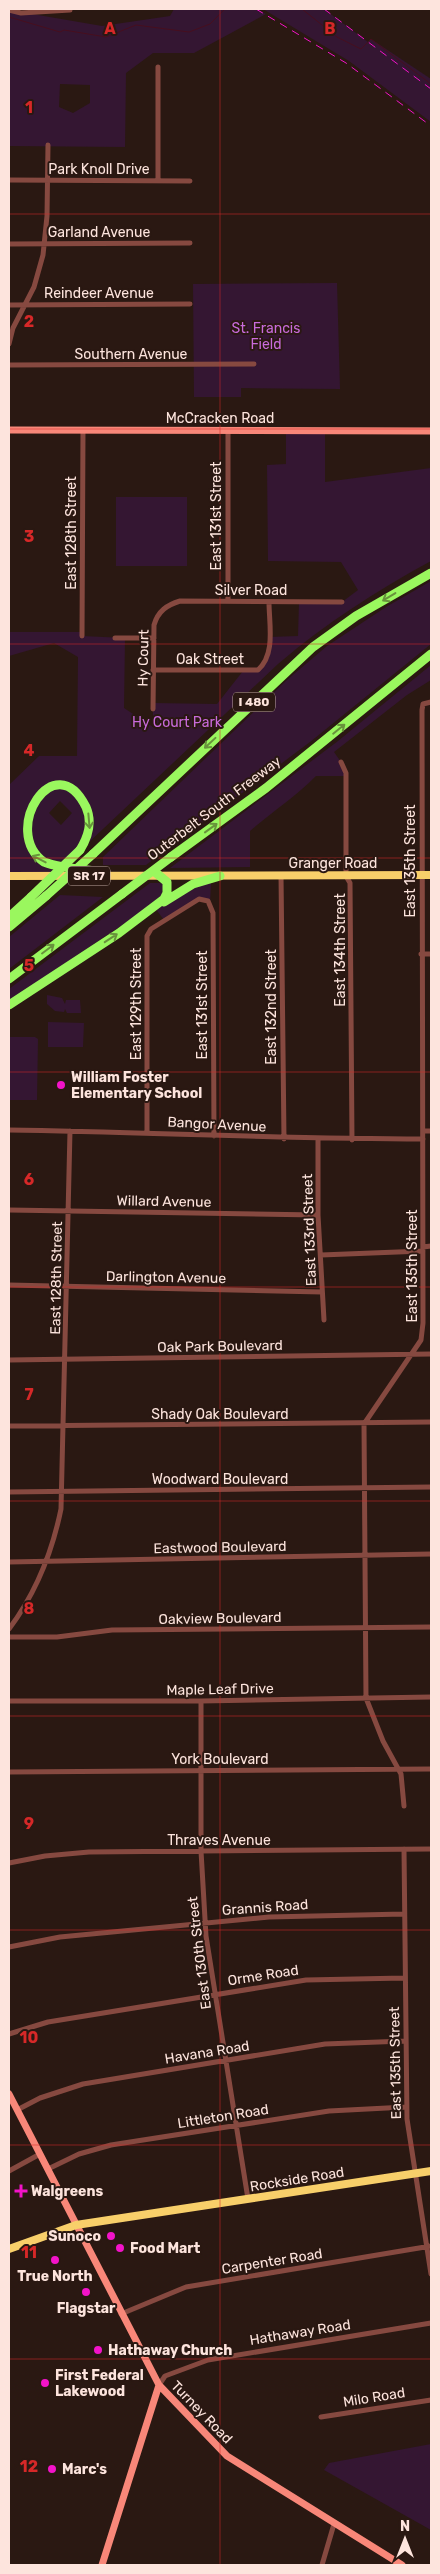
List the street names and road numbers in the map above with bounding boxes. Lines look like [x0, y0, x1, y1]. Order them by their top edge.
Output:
street label: Park Knoll Drive [48, 161, 150, 178]
street label: Garland Avenue [48, 224, 150, 241]
street label: Reindeer Avenue [44, 285, 154, 302]
street label: Southern Avenue [75, 346, 188, 363]
street label: McCracken Road [166, 410, 274, 427]
street label: East 131st Street [208, 461, 225, 570]
street label: East 128th Street [63, 476, 80, 590]
street label: Silver Road [215, 582, 287, 599]
street label: Hy Court [135, 629, 153, 687]
street label: Oak Street [176, 651, 245, 668]
road number: I 480 [233, 692, 275, 712]
street label: Outerbelt South Freeway [144, 753, 285, 864]
street label: East 135th Street [402, 804, 419, 917]
street label: Granger Road [289, 855, 377, 872]
road number: SR 17 [68, 866, 110, 886]
street label: East 134th Street [332, 893, 349, 1007]
street label: East 129th Street [128, 947, 145, 1060]
street label: East 132nd Street [263, 949, 280, 1065]
street label: East 131st Street [194, 950, 211, 1059]
street label: Bangor Avenue [167, 1113, 267, 1136]
street label: East 133rd Street [299, 1173, 320, 1286]
street label: Willard Avenue [116, 1192, 212, 1211]
street label: East 135th Street [404, 1209, 421, 1322]
street label: East 128th Street [47, 1221, 66, 1335]
street label: Darlington Avenue [106, 1268, 226, 1287]
street label: Oak Park Boulevard [157, 1337, 283, 1356]
street label: Shady Oak Boulevard [151, 1406, 289, 1423]
street label: Woodward Boulevard [152, 1471, 288, 1488]
street label: Eastwood Boulevard [153, 1538, 287, 1557]
street label: Oakview Boulevard [158, 1609, 282, 1628]
street label: Maple Leaf Drive [166, 1680, 274, 1699]
street label: York Boulevard [171, 1751, 269, 1768]
street label: Thraves Avenue [167, 1832, 271, 1849]
street label: East 130th Street [184, 1895, 215, 2010]
street label: Grannis Road [221, 1896, 309, 1919]
street label: Orme Road [226, 1961, 300, 1989]
street label: East 135th Street [386, 2006, 405, 2120]
street label: Havana Road [163, 2037, 251, 2068]
street label: Littleton Road [176, 2101, 270, 2132]
street label: Rockside Road [249, 2164, 345, 2195]
street label: Carpenter Road [220, 2245, 324, 2278]
street label: Hathaway Road [248, 2316, 352, 2349]
street label: Turney Road [167, 2377, 236, 2447]
street label: Milo Road [342, 2384, 406, 2411]

